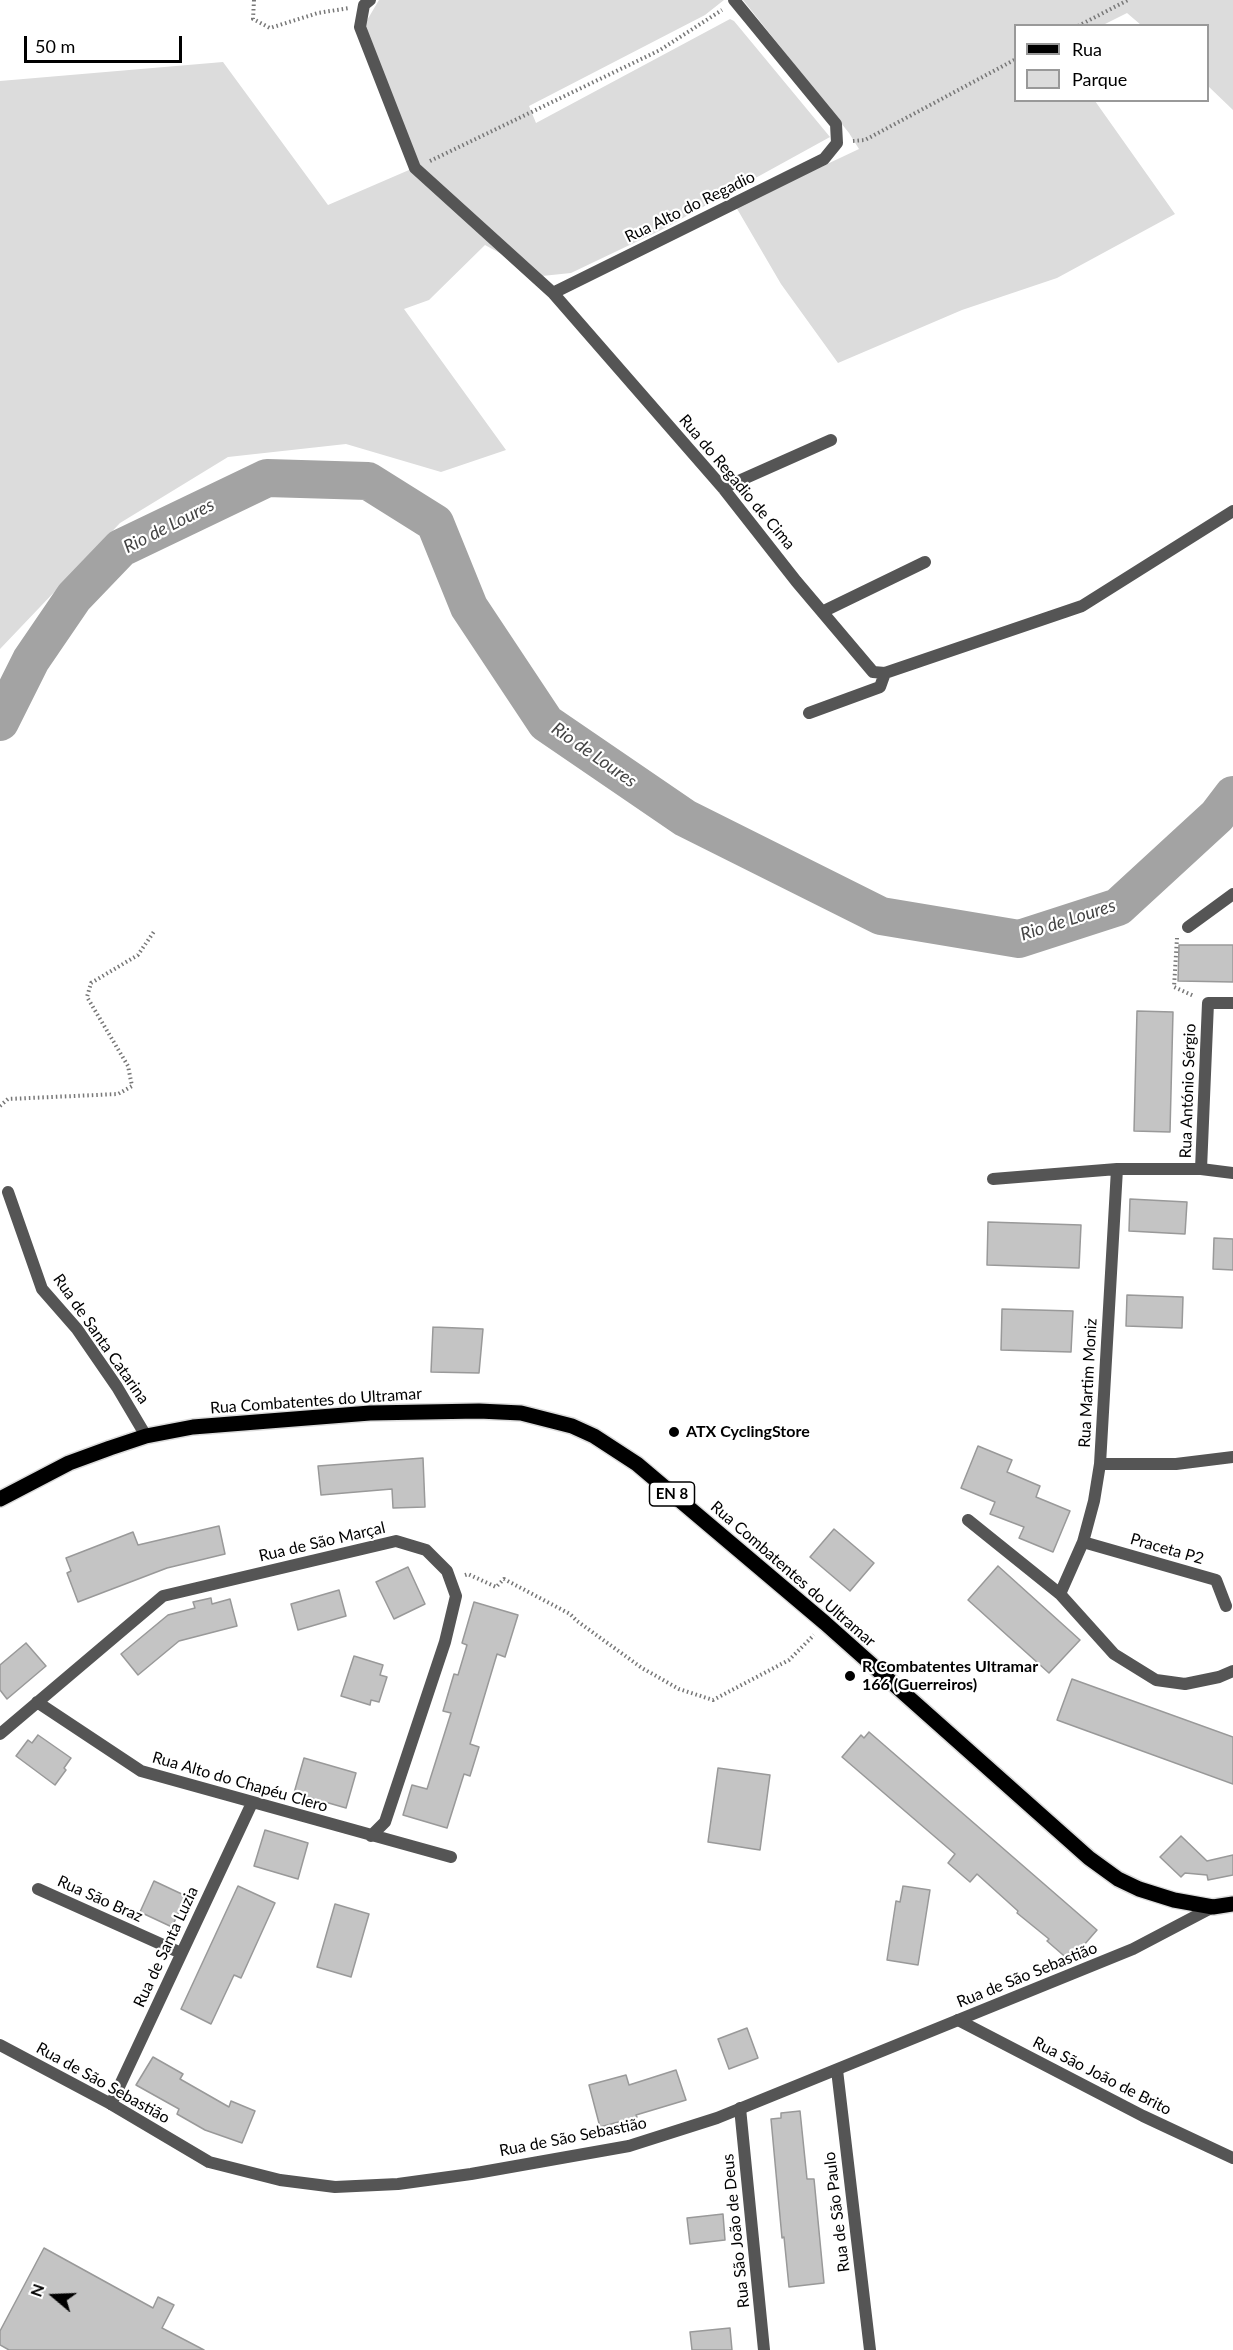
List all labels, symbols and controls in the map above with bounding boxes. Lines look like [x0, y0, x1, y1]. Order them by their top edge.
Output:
scale bar [27, 24, 184, 62]
legend [1014, 24, 1209, 102]
text: 50 m [35, 35, 75, 57]
text: Rua [1072, 38, 1102, 60]
text: Parque [1072, 68, 1127, 90]
street label: Rua Alto do Regadio [622, 167, 758, 247]
street label: Rua do Regadio de Cima [675, 411, 799, 553]
water label: Rio de Loures [120, 494, 218, 558]
water label: Rio de Loures [547, 718, 641, 792]
water label: Rio de Loures [1018, 894, 1118, 946]
street label: Rua António Sérgio [1176, 1023, 1200, 1159]
street label: Rua de Santa Catarina [49, 1270, 153, 1408]
street label: Rua Martim Moniz [1075, 1318, 1101, 1448]
street label: Rua Combatentes do Ultramar [209, 1384, 423, 1418]
place label: ATX CyclingStore [686, 1422, 810, 1442]
marker: ATX CyclingStore [667, 1425, 681, 1439]
road number: EN 8 [650, 1482, 694, 1506]
street label: Rua Combatentes do Ultramar [707, 1497, 879, 1651]
street label: Rua de São Marçal [257, 1518, 387, 1566]
street label: Praceta P2 [1128, 1529, 1206, 1569]
place label: R Combatentes Ultramar 166 (Guerreiros) [862, 1657, 1038, 1695]
marker: R Combatentes Ultramar 166 (Guerreiros) [843, 1669, 857, 1683]
street label: Rua Alto do Chapéu Clero [150, 1748, 330, 1816]
street label: Rua São Braz [54, 1872, 146, 1926]
street label: Rua de Santa Luzia [130, 1884, 202, 2010]
street label: Rua de São Sebastião [954, 1938, 1100, 2012]
street label: Rua São João de Brito [1029, 2033, 1175, 2119]
street label: Rua de São Sebastião [33, 2038, 173, 2128]
street label: Rua de São Sebastião [498, 2113, 648, 2161]
street label: Rua de São Paulo [820, 2151, 854, 2273]
street label: Rua São João de Deus [718, 2153, 754, 2309]
north arrow [24, 2266, 84, 2326]
text: N [26, 2281, 47, 2299]

